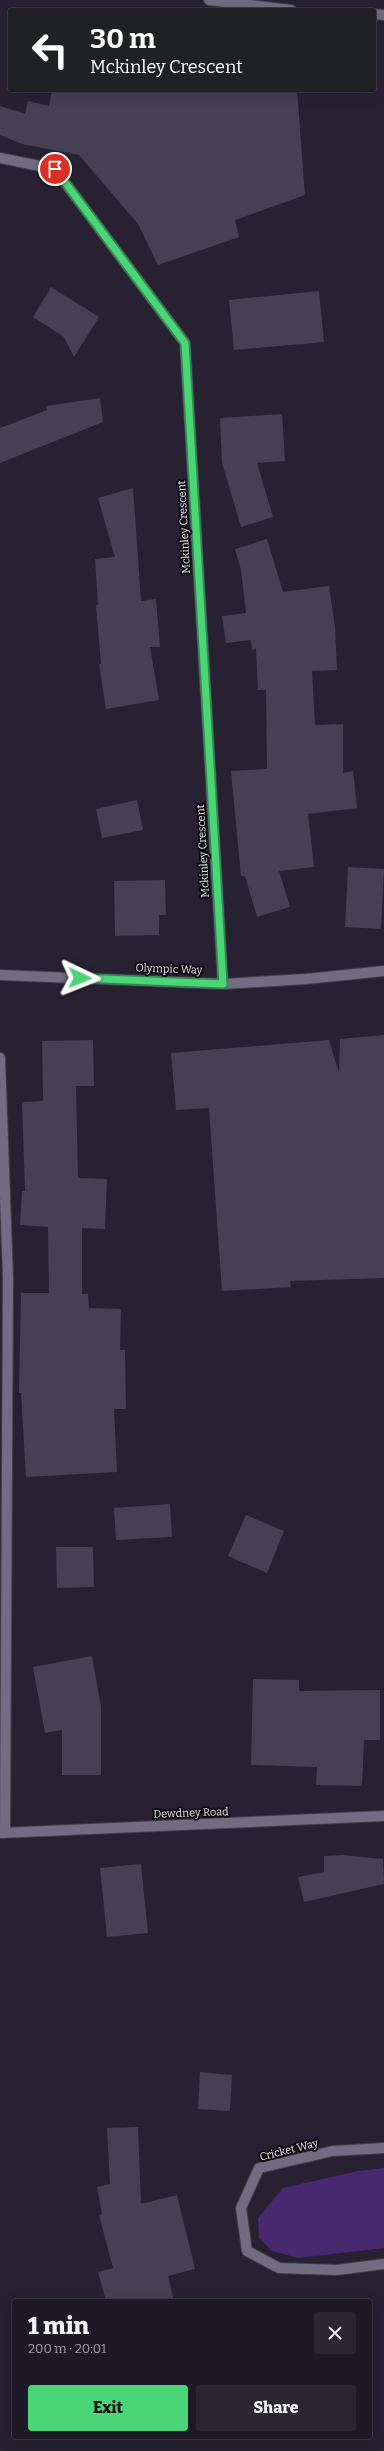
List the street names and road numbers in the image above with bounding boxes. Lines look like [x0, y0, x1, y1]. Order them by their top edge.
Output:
street label: Mckinley Crescent [175, 480, 193, 574]
street label: Mckinley Crescent [194, 804, 212, 898]
street label: Olympic Way [135, 961, 203, 977]
street label: Dewdney Road [153, 1805, 229, 1821]
street label: Cricket Way [258, 2136, 320, 2164]

